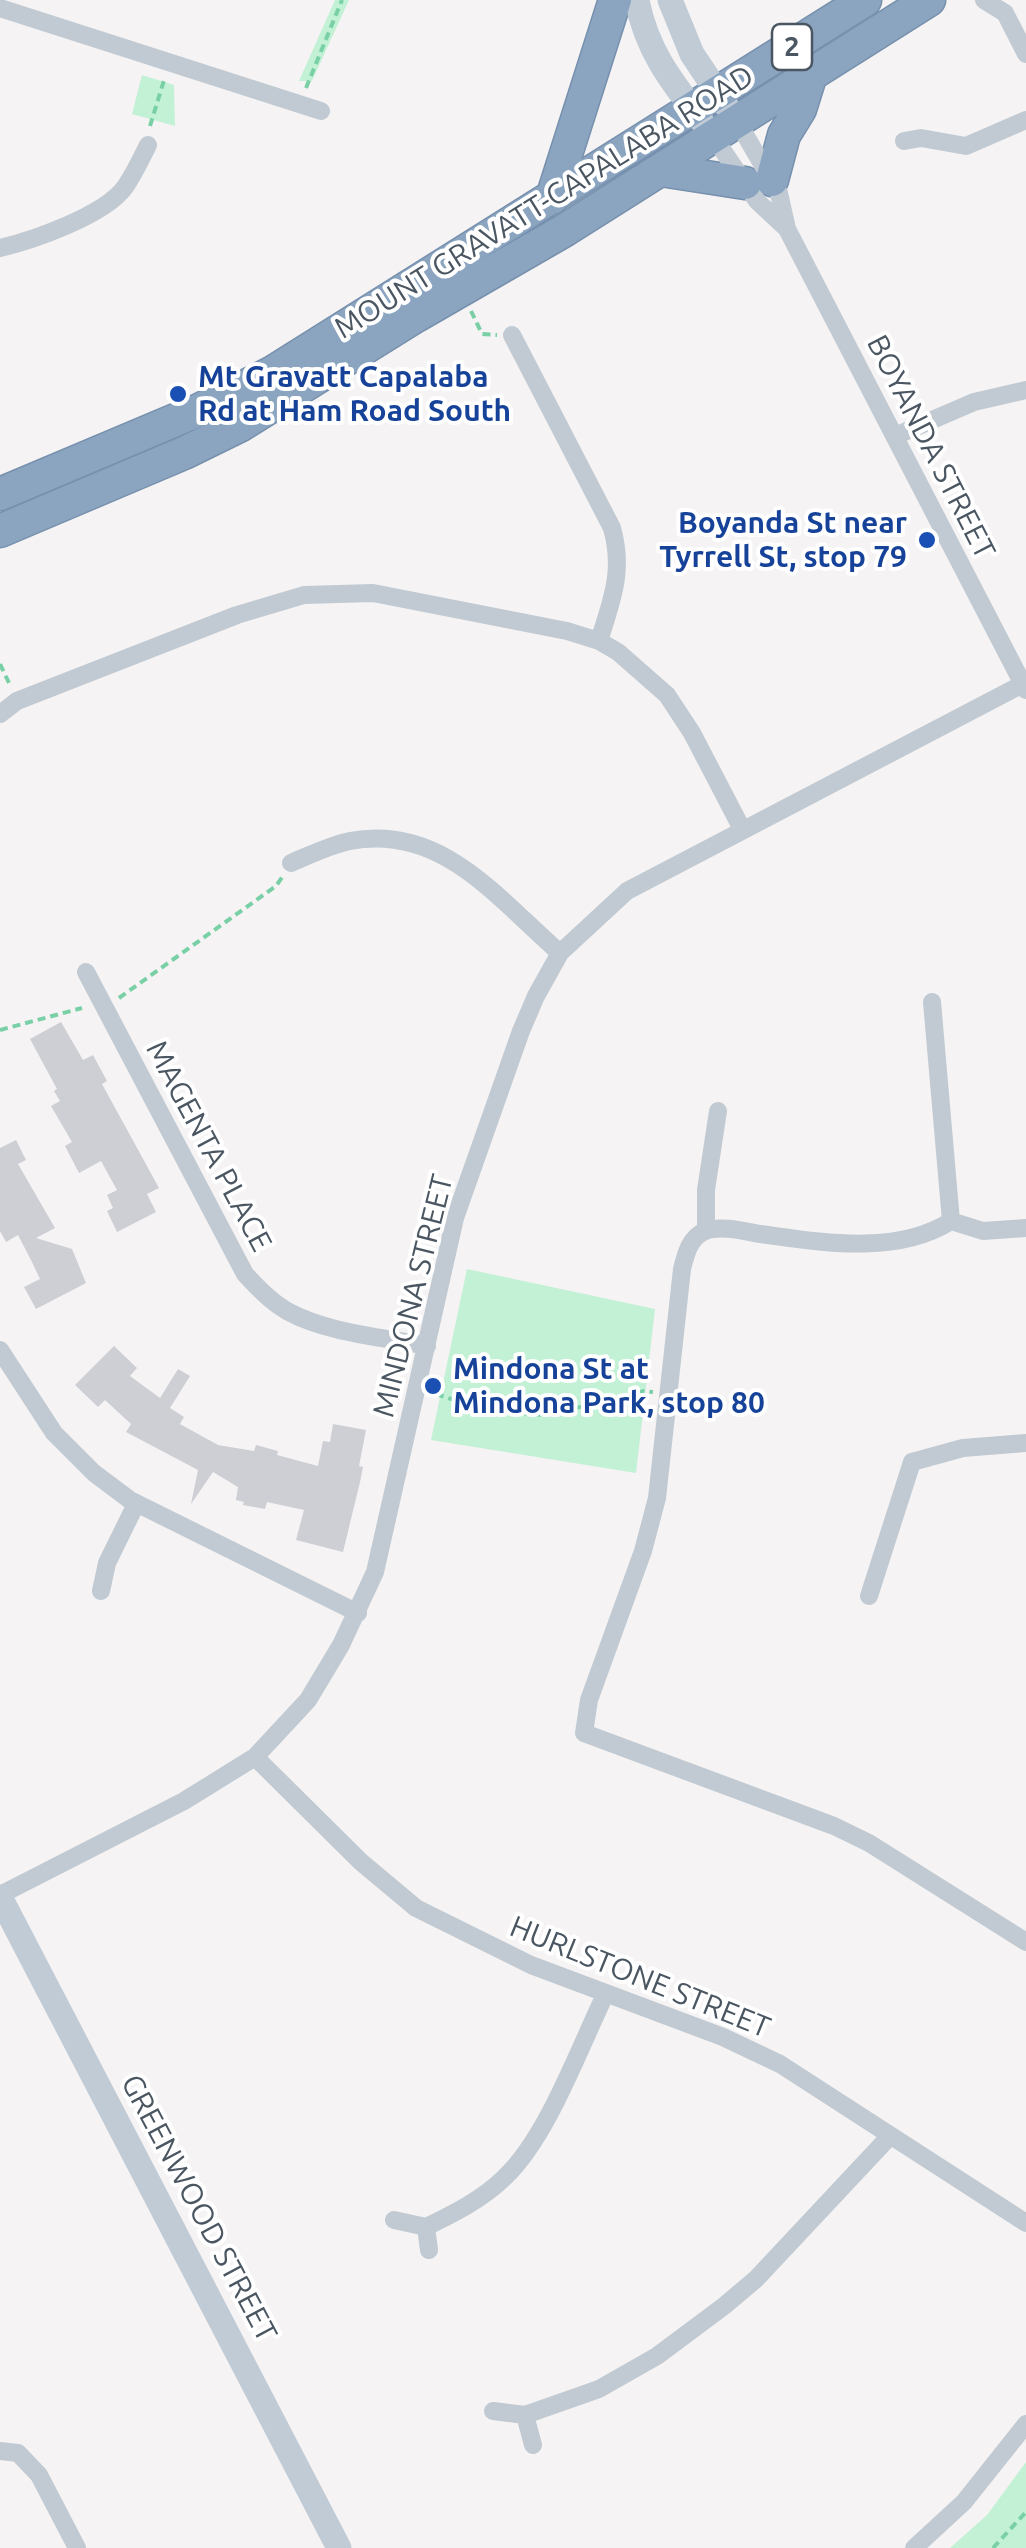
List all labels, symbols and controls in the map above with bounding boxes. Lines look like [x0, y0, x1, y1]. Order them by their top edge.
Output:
road number: 2 [772, 24, 812, 70]
street label: MOUNT GRAVATT-CAPALABA ROAD [328, 58, 760, 346]
street label: BOYANDA STREET [859, 329, 1003, 565]
place label: Mt Gravatt Capalaba Rd at Ham Road South [198, 359, 511, 430]
marker: Mt Gravatt Capalaba Rd at Ham Road South [167, 383, 189, 405]
place label: Boyanda St near Tyrrell St, stop 79 [659, 505, 907, 576]
marker: Boyanda St near Tyrrell St, stop 79 [916, 529, 938, 551]
street label: MAGENTA PLACE [138, 1035, 280, 1257]
street label: MINDONA STREET [365, 1171, 461, 1421]
place label: Mindona St at Mindona Park, stop 80 [453, 1351, 765, 1422]
marker: Mindona St at Mindona Park, stop 80 [422, 1375, 444, 1397]
street label: HURLSTONE STREET [505, 1908, 775, 2046]
street label: GREENWOOD STREET [113, 2068, 285, 2348]

